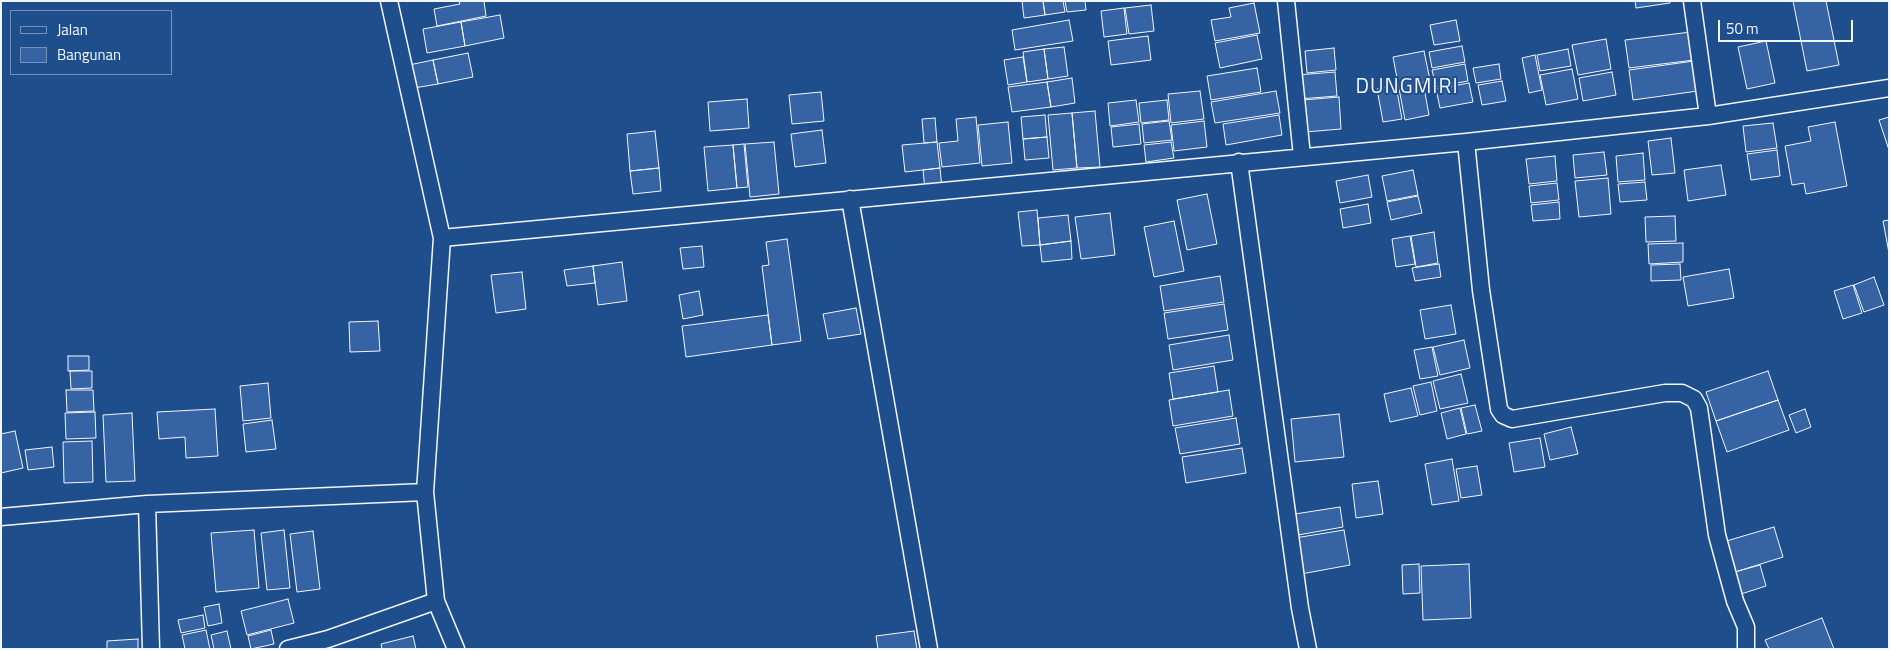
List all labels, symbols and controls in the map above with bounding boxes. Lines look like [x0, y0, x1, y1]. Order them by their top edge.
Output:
legend [10, 10, 172, 75]
scale bar [1720, 10, 1855, 42]
text: 50 m [1726, 17, 1759, 40]
text: Jalan [57, 18, 88, 41]
text: Bangunan [57, 43, 121, 66]
district label: DUNGMIRI [1354, 75, 1460, 101]

